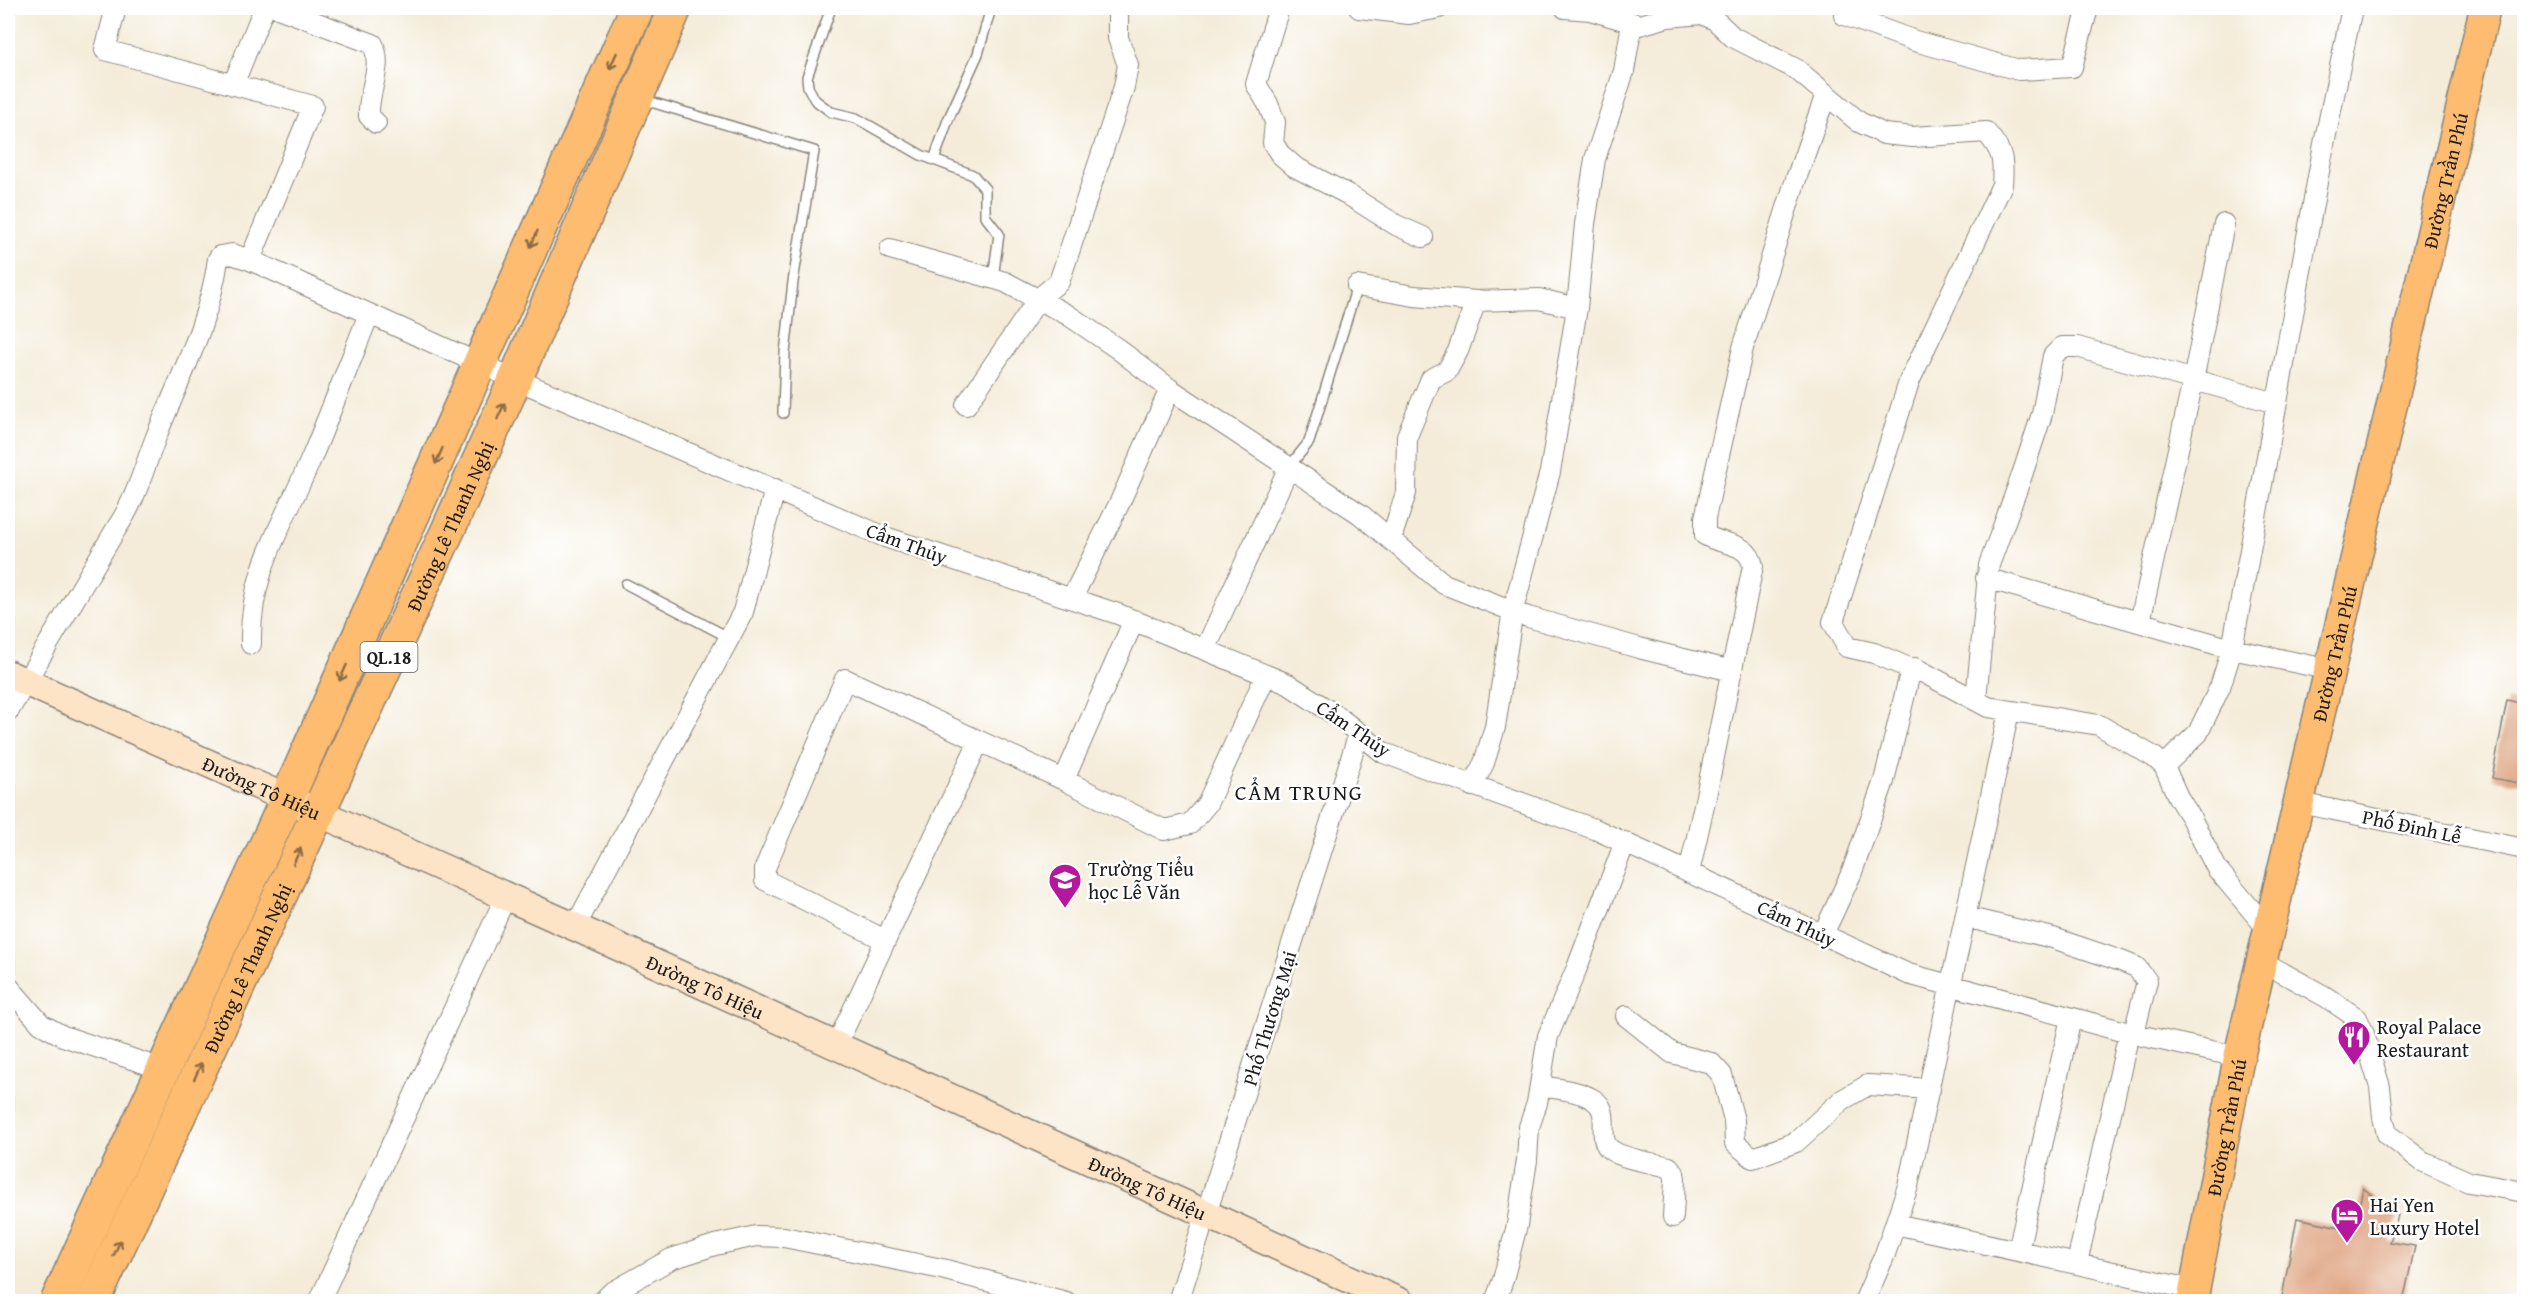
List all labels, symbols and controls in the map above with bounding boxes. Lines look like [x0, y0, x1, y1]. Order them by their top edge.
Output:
one-way arrow [607, 51, 618, 69]
street label: Đường Trần Phú [2415, 109, 2475, 251]
one-way arrow [528, 229, 539, 248]
one-way arrow [496, 402, 507, 421]
street label: Đường Lê Thanh Nghị [398, 436, 501, 616]
one-way arrow [433, 447, 444, 465]
street label: Cẩm Thủy [862, 515, 952, 571]
street label: Đường Trần Phú [2304, 582, 2364, 724]
road number: QL.18 [360, 642, 418, 672]
one-way arrow [337, 663, 348, 682]
street label: Cẩm Thủy [1311, 692, 1397, 764]
street label: Đường Tô Hiệu [198, 748, 326, 826]
district label: CẨM TRUNG [1235, 776, 1363, 808]
street label: Phố Đinh Lễ [2360, 801, 2464, 851]
one-way arrow [292, 847, 304, 865]
place label: Trường Tiểu học Lễ Văn [1088, 854, 1194, 906]
school or university icon: Trường Tiểu học Lễ Văn [1047, 862, 1083, 909]
street label: Đường Lê Thanh Nghị [195, 878, 298, 1057]
street label: Cẩm Thủy [1753, 892, 1841, 954]
street label: Đường Tô Hiệu [642, 947, 769, 1026]
street label: Phố Thương Mại [1235, 947, 1303, 1089]
place label: Royal Palace Restaurant [2377, 1012, 2481, 1064]
restaurant icon: Royal Palace Restaurant [2336, 1019, 2372, 1066]
street label: Đường Trần Phú [2198, 1056, 2253, 1198]
one-way arrow [193, 1062, 205, 1080]
street label: Đường Tô Hiệu [1084, 1148, 1211, 1227]
place label: Hai Yen Luxury Hotel [2370, 1190, 2480, 1242]
hotel icon: Hai Yen Luxury Hotel [2329, 1197, 2365, 1244]
one-way arrow [112, 1239, 123, 1257]

